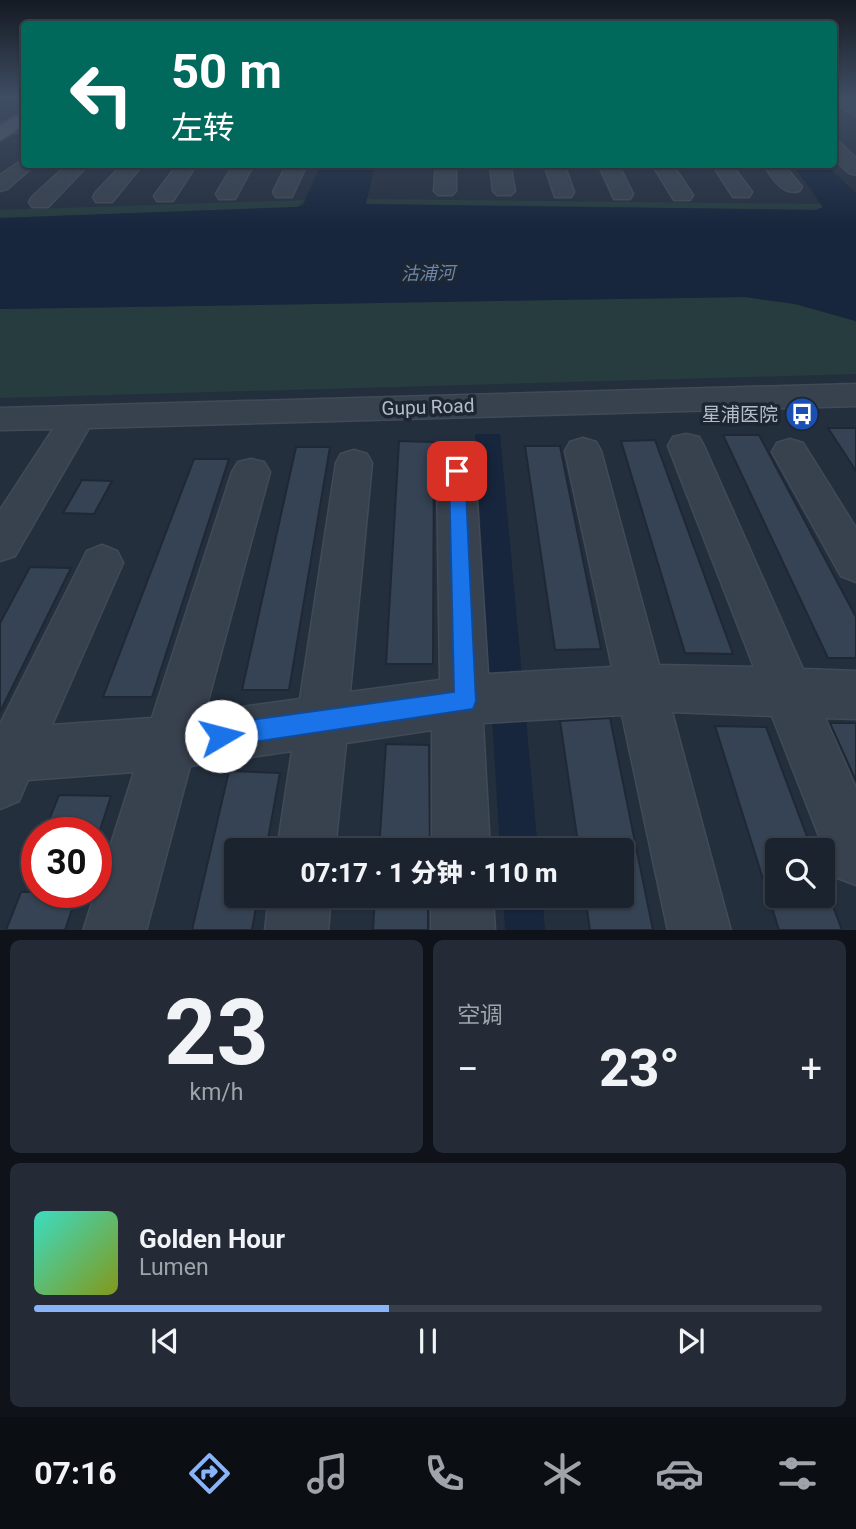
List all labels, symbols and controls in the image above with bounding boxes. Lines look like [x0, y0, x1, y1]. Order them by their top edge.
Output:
text: 50 m [171, 43, 282, 100]
icon: left [56, 49, 147, 140]
text: 左转 [171, 109, 235, 147]
water label: 沽浦河 [401, 262, 458, 284]
street label: Gupu Road [381, 394, 475, 420]
bus stop icon: 星浦医院 [783, 395, 821, 433]
place label: 星浦医院 [702, 403, 778, 426]
pin [427, 441, 487, 501]
icon: arrive [438, 452, 476, 490]
position arrow [184, 699, 258, 773]
speed limit sign: 30 [21, 817, 112, 908]
map controls [765, 838, 835, 908]
button: search [765, 838, 835, 908]
text: 07:17 · 1 分钟 · 110 m [300, 858, 558, 888]
text: 23 [164, 980, 269, 1086]
text: 空调 [457, 1002, 503, 1029]
text: 23° [599, 1038, 680, 1099]
text: − [457, 1047, 479, 1091]
text: + [800, 1047, 822, 1091]
text: km/h [190, 1079, 244, 1106]
text: Golden Hour [139, 1224, 285, 1254]
text: Lumen [139, 1254, 209, 1281]
icon: previous [146, 1322, 184, 1360]
icon: pause [409, 1322, 447, 1360]
icon: next [672, 1322, 710, 1360]
icon: directions [185, 1449, 234, 1498]
icon: music [303, 1449, 352, 1498]
icon: phone [420, 1449, 469, 1498]
icon: climate [538, 1449, 587, 1498]
icon: car [655, 1449, 704, 1498]
icon: filters [773, 1449, 822, 1498]
text: 07:16 [34, 1454, 117, 1492]

